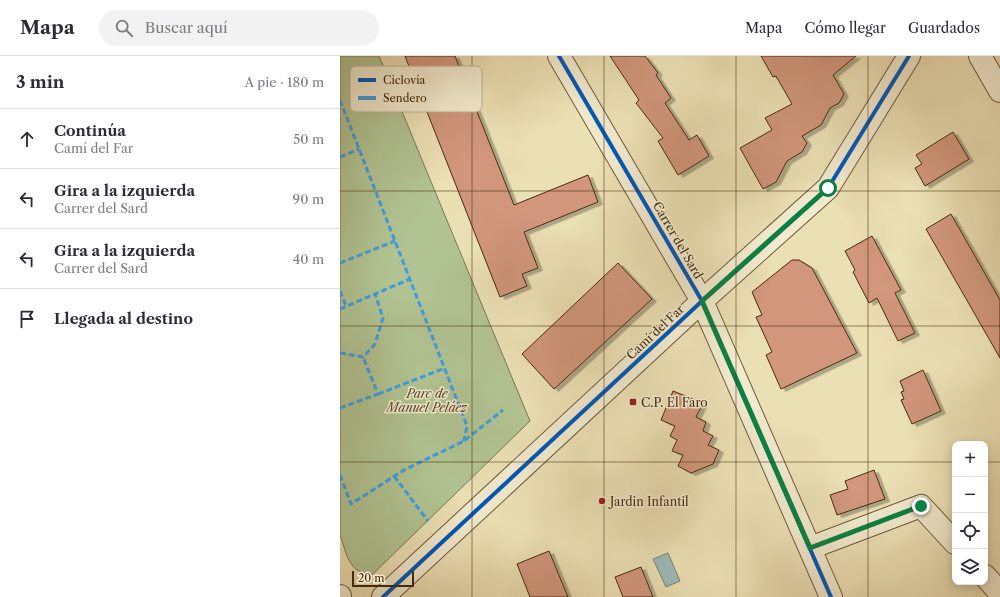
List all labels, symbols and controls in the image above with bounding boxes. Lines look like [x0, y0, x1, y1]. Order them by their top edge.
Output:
search box [99, 10, 379, 46]
text: Mapa [20, 16, 75, 39]
icon: search [113, 17, 135, 39]
text: Buscar aquí [145, 18, 228, 37]
text: Mapa [745, 19, 782, 37]
text: Cómo llegar [804, 19, 886, 37]
text: Guardados [908, 19, 980, 37]
legend [350, 66, 482, 112]
text: 3 min [16, 72, 65, 92]
text: Ciclovía [383, 73, 426, 87]
text: A pie · 180 m [245, 74, 324, 90]
text: Sendero [383, 91, 427, 105]
text: Continúa [54, 121, 126, 140]
icon: ahead [16, 128, 38, 150]
text: 50 m [293, 131, 324, 147]
text: Camí del Far [54, 140, 133, 156]
route start [819, 179, 837, 197]
text: Gira a la izquierda [54, 181, 195, 200]
icon: left [16, 188, 38, 210]
text: 90 m [293, 191, 324, 207]
street label: Carrer del Sard [650, 199, 707, 282]
text: Carrer del Sard [54, 200, 148, 216]
text: Gira a la izquierda [54, 241, 195, 260]
icon: left [16, 248, 38, 270]
text: 40 m [293, 251, 324, 267]
text: Carrer del Sard [54, 260, 148, 276]
street label: Camí del Far [623, 302, 687, 362]
icon: arrive [16, 308, 38, 330]
text: Llegada al destino [54, 309, 193, 328]
park label: Parc de Manuel Peláez [385, 386, 468, 415]
place label: C.P. El Faro [641, 395, 708, 410]
marker: C.P. El Faro [628, 397, 638, 407]
map controls [952, 441, 988, 585]
button: + [952, 441, 988, 477]
button: − [952, 477, 988, 513]
place label: Jardin Infantil [608, 494, 689, 509]
marker: Jardin Infantil [597, 496, 607, 506]
route end [912, 497, 930, 515]
button: locate [952, 513, 988, 549]
button: layers [952, 549, 988, 585]
scale bar [352, 569, 414, 588]
text: 20 m [358, 571, 384, 585]

